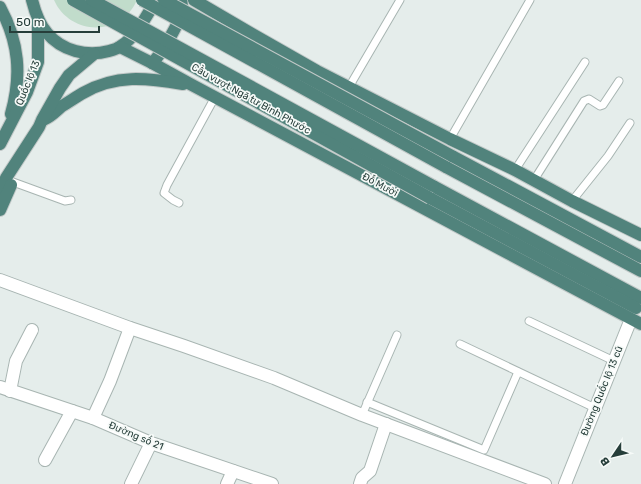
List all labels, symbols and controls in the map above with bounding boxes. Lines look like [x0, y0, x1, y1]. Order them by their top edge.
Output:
scale bar [10, 8, 99, 34]
text: 50 m [16, 15, 44, 29]
street label: Quốc lộ 13 [13, 58, 42, 107]
street label: Cầu vượt Ngã tư Bình Phước [189, 60, 314, 137]
street label: Đỗ Mười [360, 171, 400, 199]
street label: Đường Quốc lộ 13 cũ [577, 344, 626, 438]
street label: Đường số 21 [107, 418, 166, 453]
north arrow [593, 436, 633, 476]
text: B [598, 454, 613, 468]

